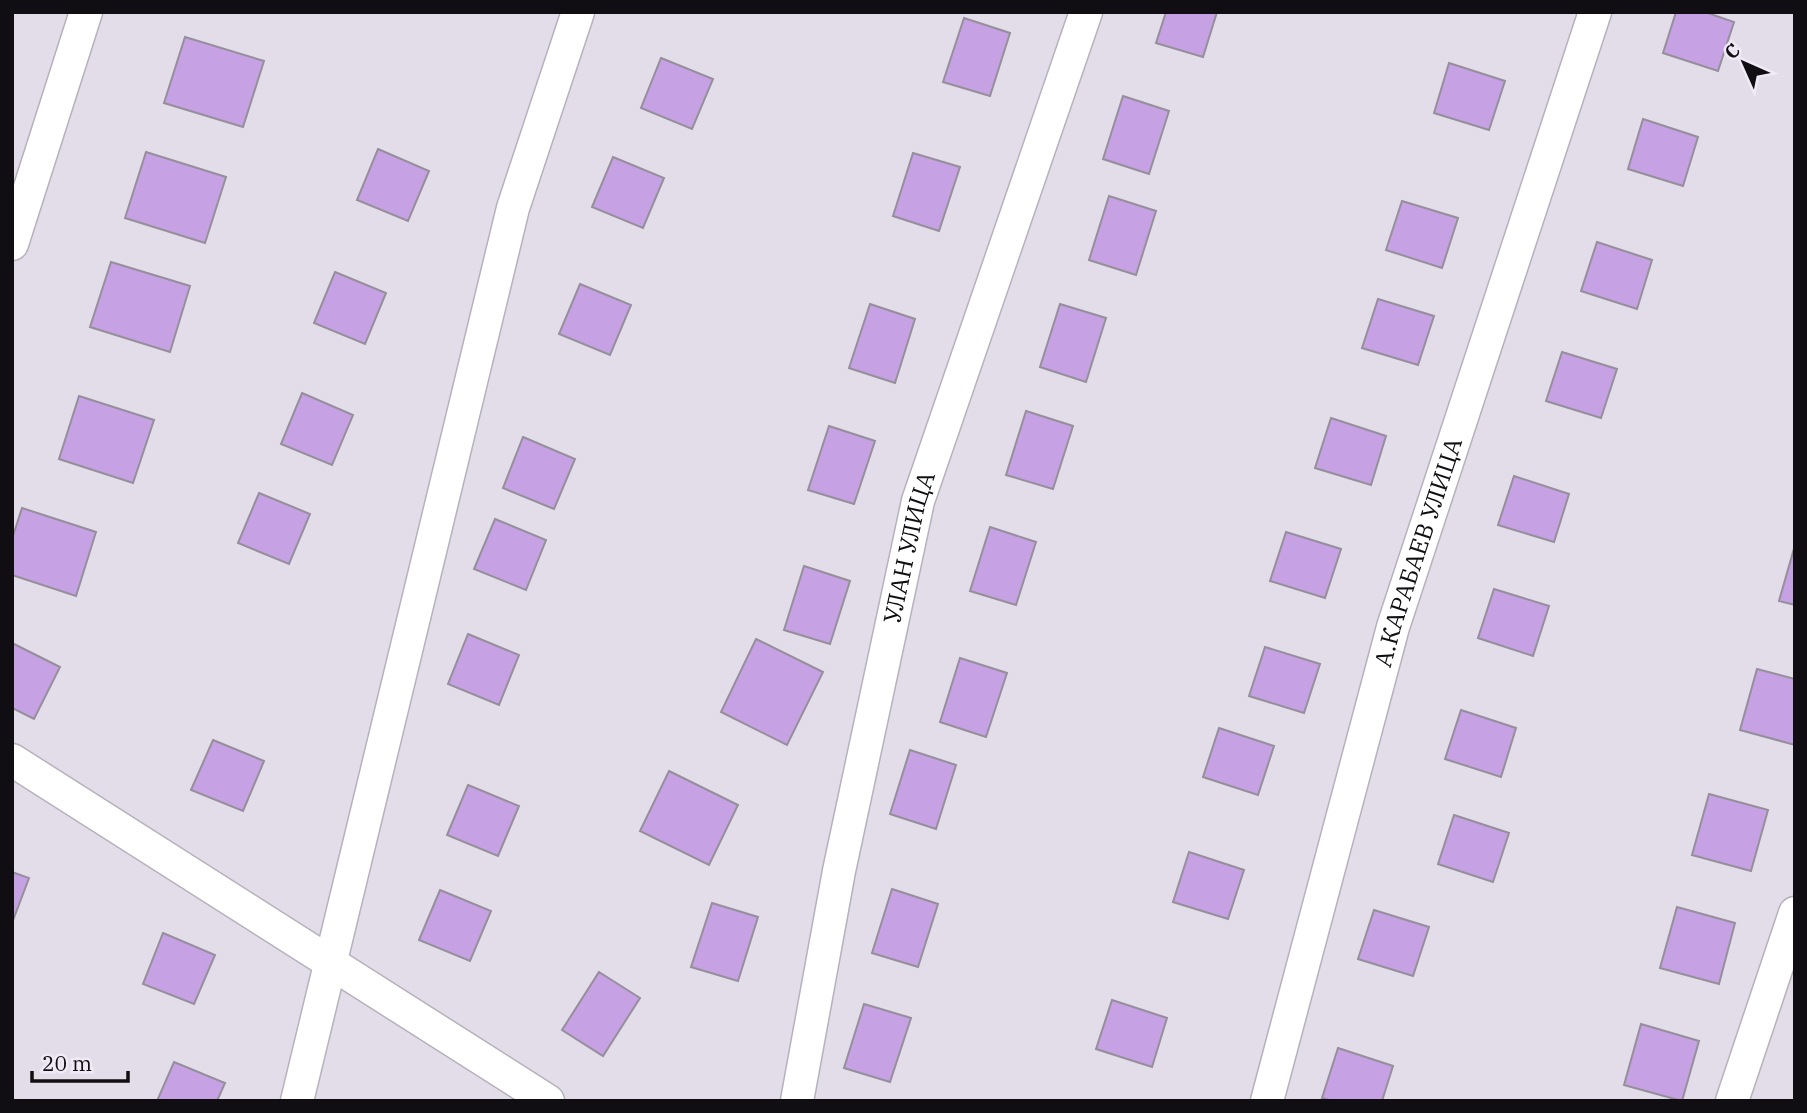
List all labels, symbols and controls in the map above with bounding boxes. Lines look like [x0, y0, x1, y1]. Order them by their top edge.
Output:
north arrow [1709, 28, 1779, 98]
text: С [1719, 38, 1745, 64]
street label: А.КАРАБАЕВ УЛИЦА [1366, 433, 1469, 671]
street label: УЛАН УЛИЦА [875, 466, 942, 626]
scale bar [32, 1040, 128, 1084]
text: 20 m [42, 1049, 92, 1077]

